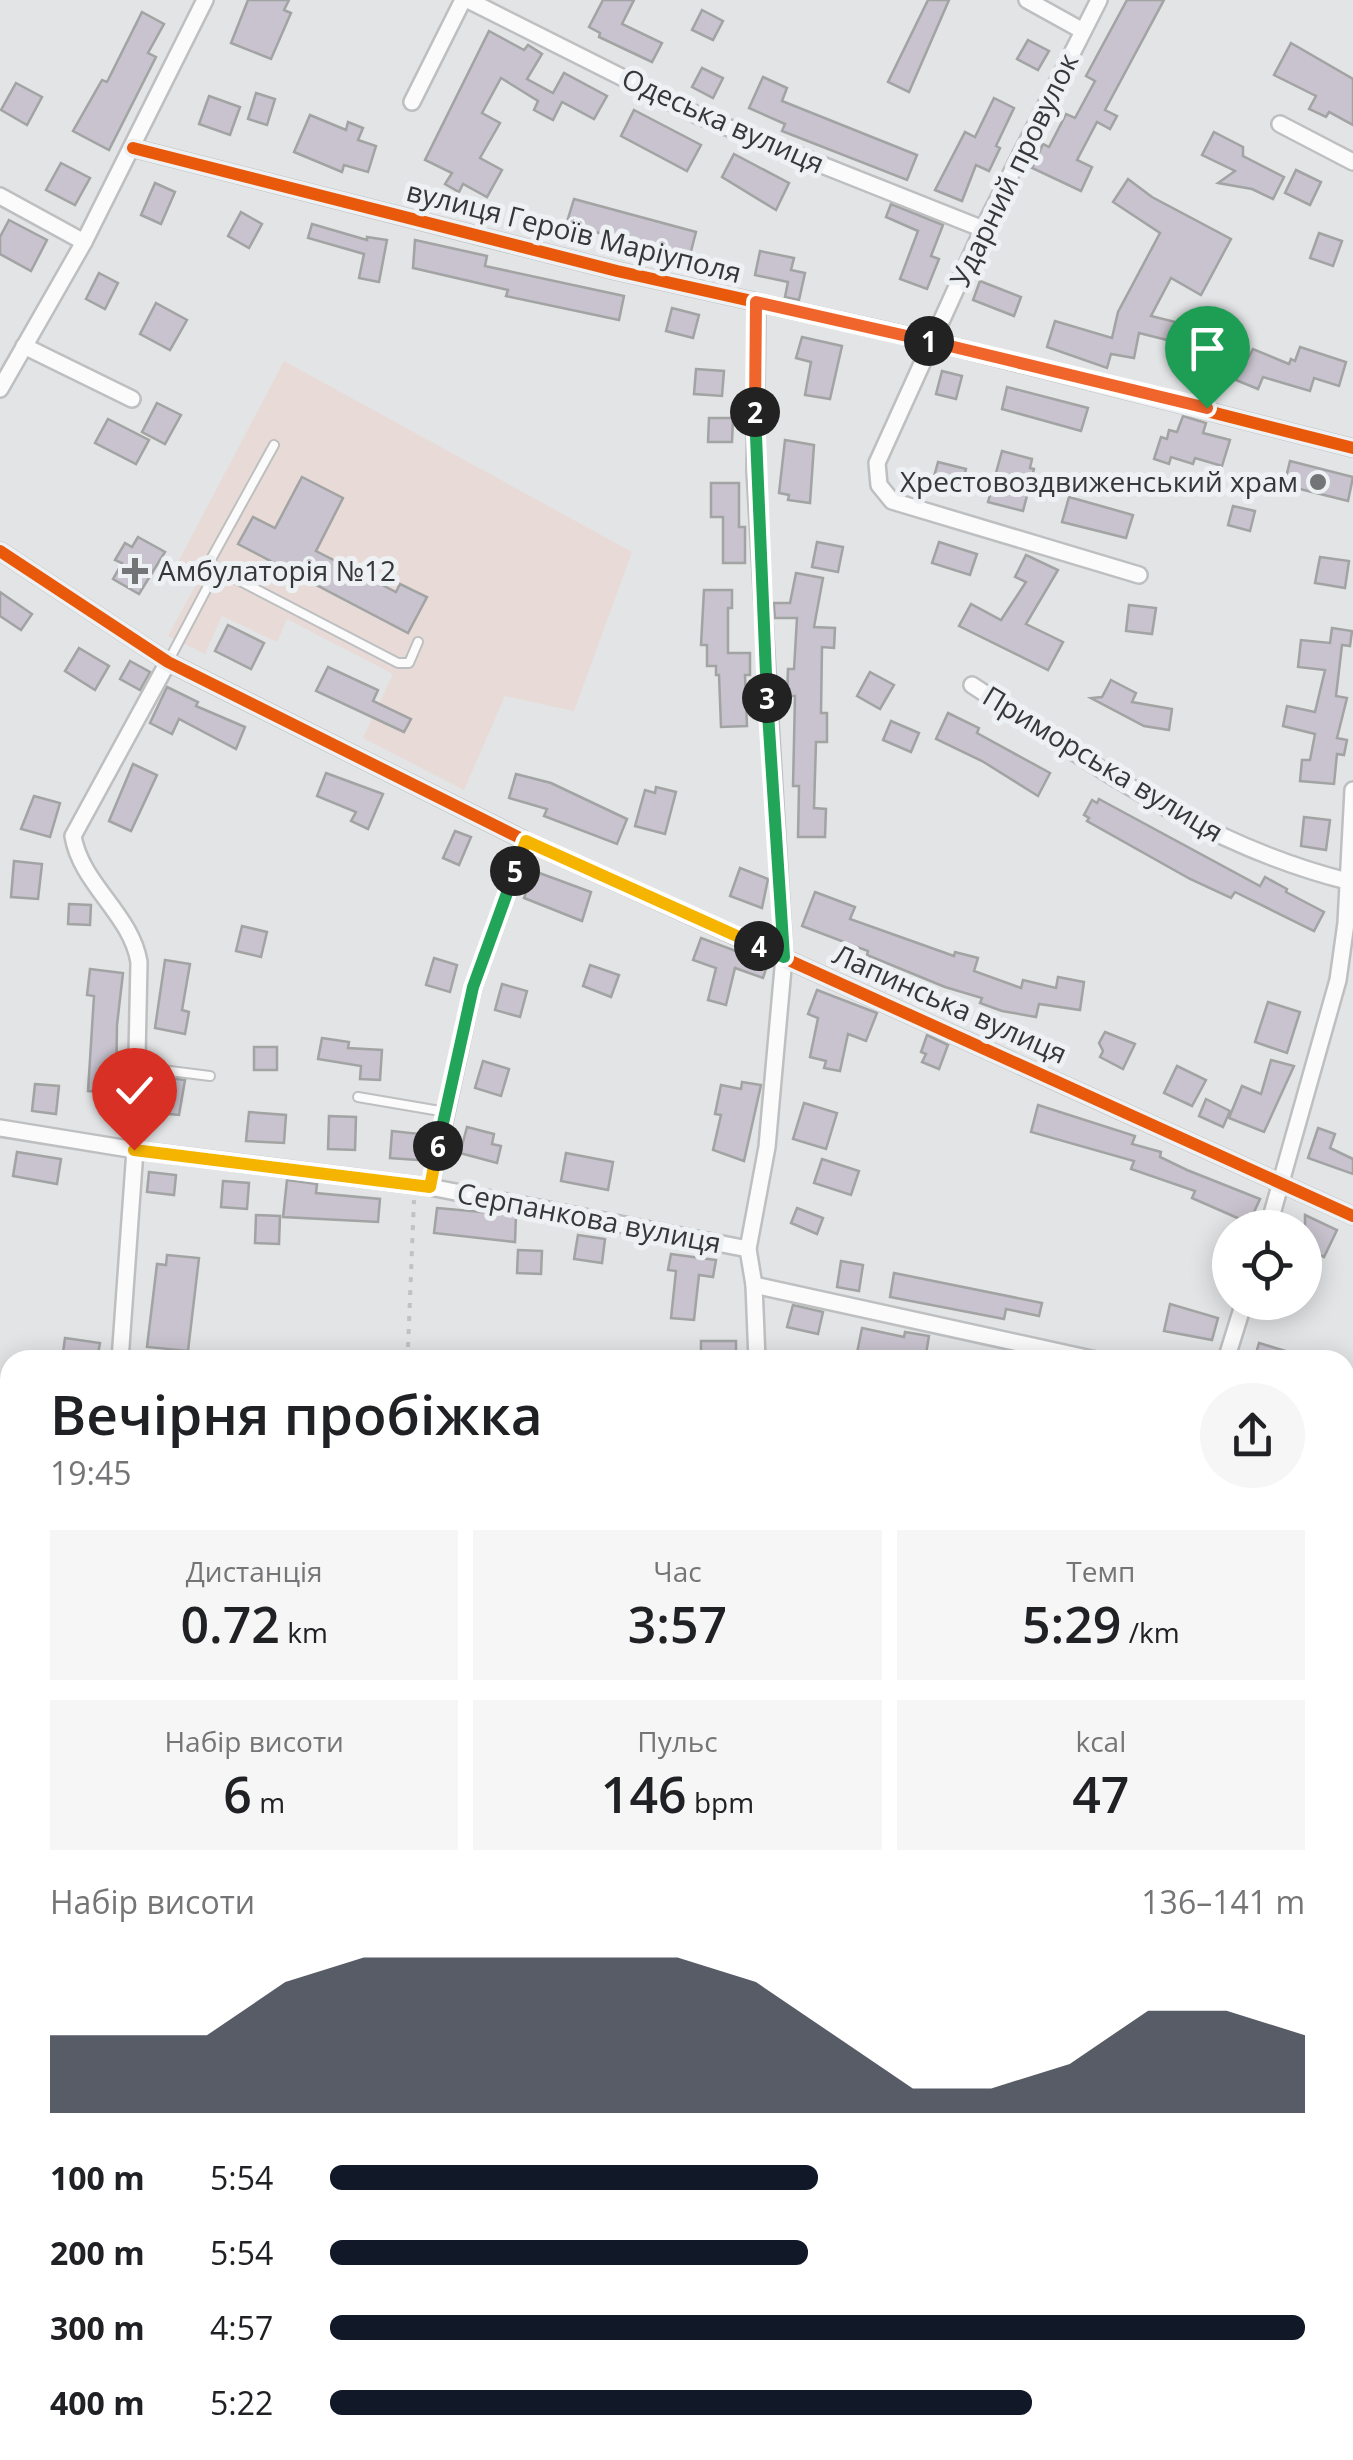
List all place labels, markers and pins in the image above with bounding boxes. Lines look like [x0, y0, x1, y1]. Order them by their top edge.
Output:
pin [1165, 306, 1250, 409]
pin: 1 [904, 316, 954, 366]
pin: 2 [730, 387, 780, 437]
place label: Хрестовоздвиженський храм [900, 462, 1298, 500]
marker: Хрестовоздвиженський храм [1307, 471, 1329, 493]
place label: Амбулаторія №12 [158, 551, 396, 589]
marker: Амбулаторія №12 [122, 558, 148, 584]
pin: 3 [742, 673, 792, 723]
pin: 5 [490, 846, 540, 896]
pin: 4 [734, 921, 784, 971]
pin [92, 1048, 177, 1151]
pin: 6 [413, 1121, 463, 1171]

